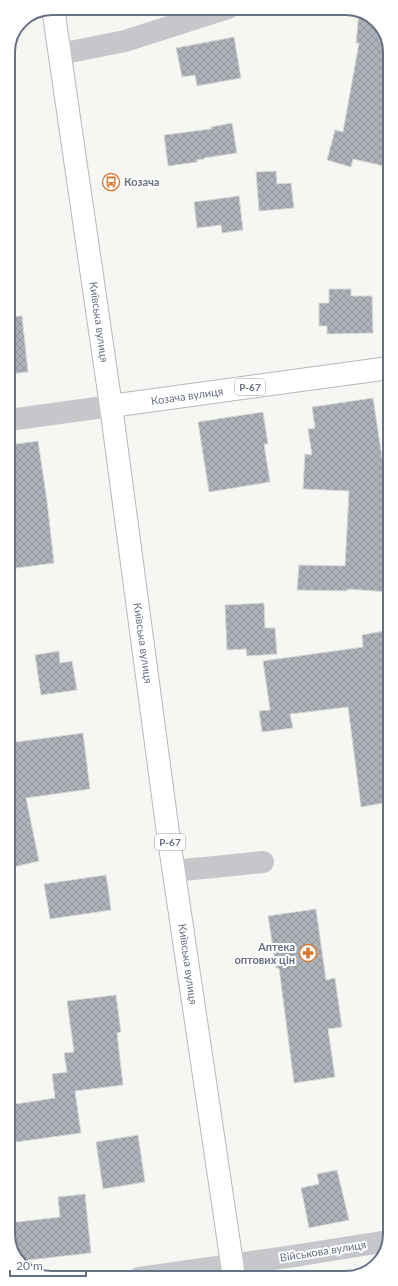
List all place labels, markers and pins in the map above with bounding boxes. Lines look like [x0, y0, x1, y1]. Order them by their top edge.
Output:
bus stop icon: Козача [101, 172, 121, 192]
place label: Козача [124, 175, 159, 188]
place label: Аптека оптових цін [234, 940, 295, 966]
pharmacy icon: Аптека оптових цін [298, 943, 318, 963]

